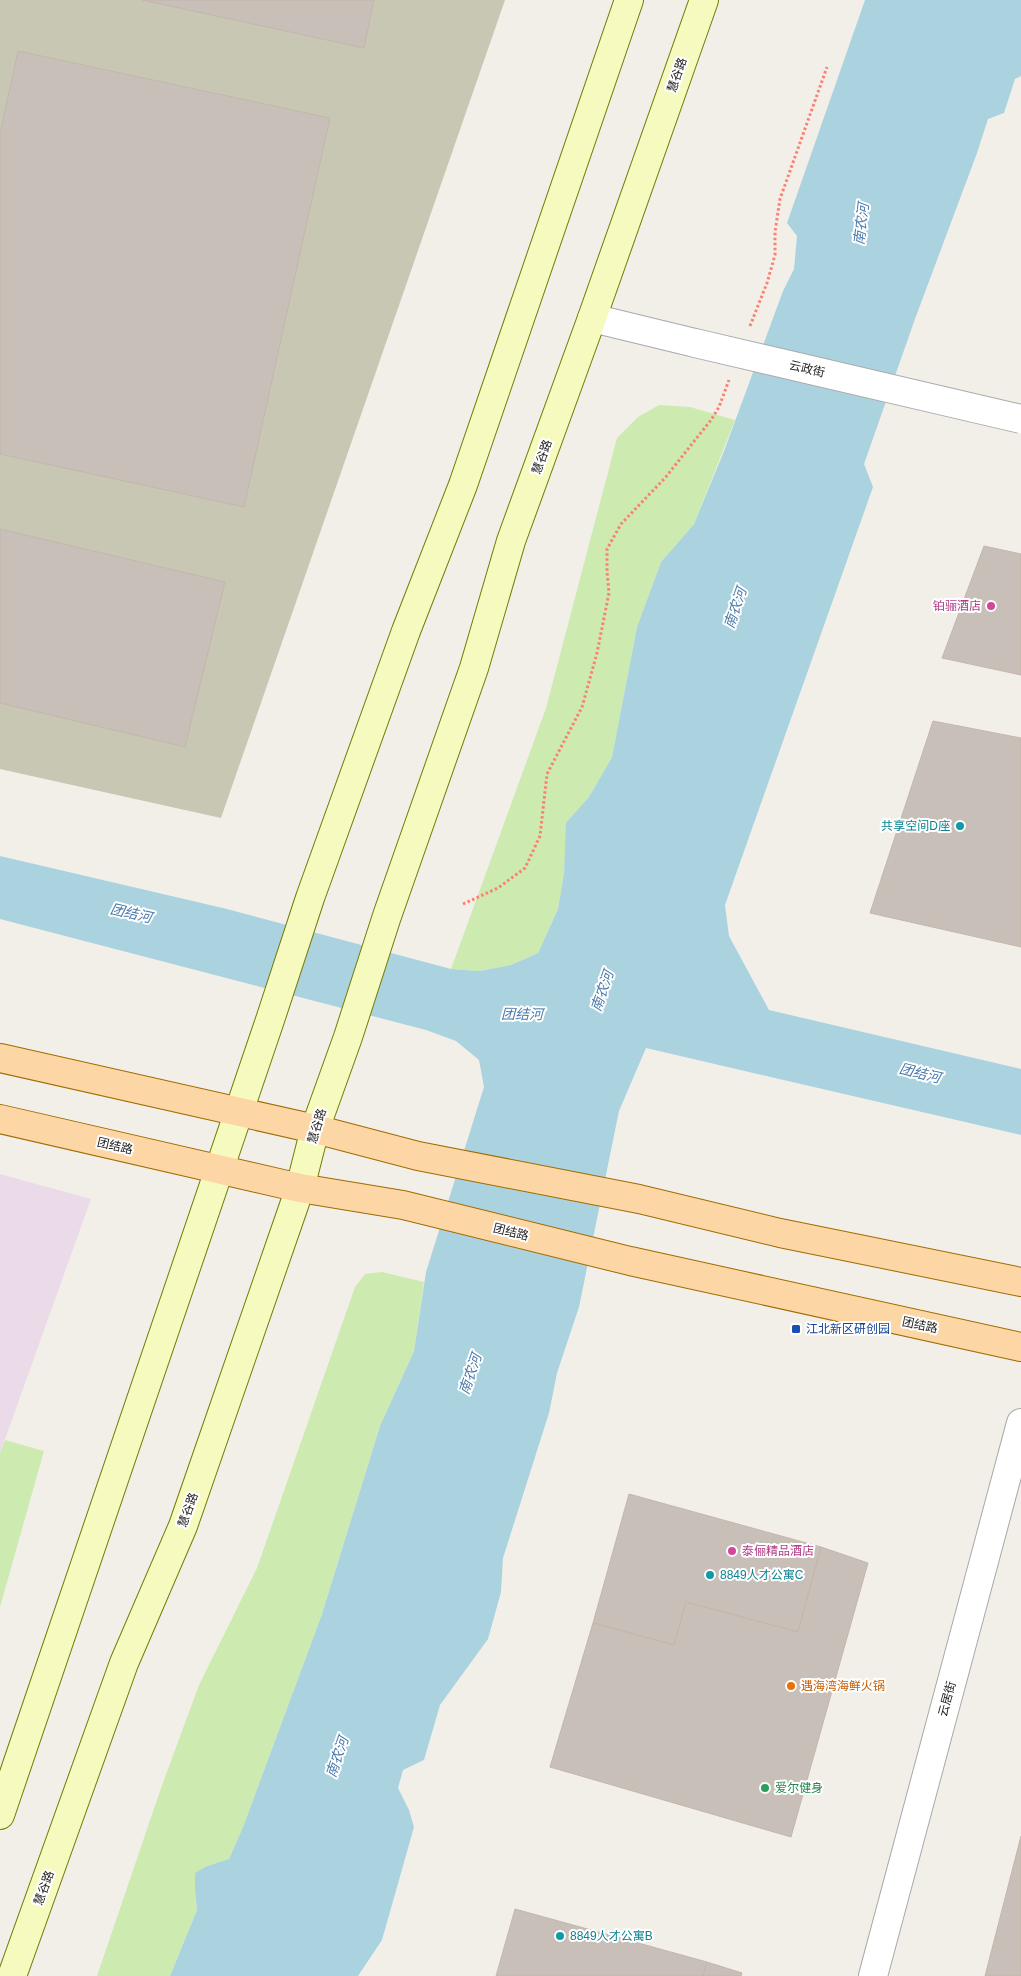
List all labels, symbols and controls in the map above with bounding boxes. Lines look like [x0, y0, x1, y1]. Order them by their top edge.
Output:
street label: 慧谷路 [665, 56, 689, 94]
water label: 南农河 [851, 199, 872, 246]
street label: 云政街 [788, 358, 826, 380]
street label: 慧谷路 [529, 438, 555, 476]
water label: 南农河 [721, 583, 750, 630]
place label: 铂骊酒店 [933, 599, 981, 613]
marker: 铂骊酒店 [985, 600, 997, 612]
place label: 共享空间D座 [881, 819, 950, 833]
marker: 共享空间D座 [954, 820, 966, 832]
water label: 团结河 [109, 900, 156, 926]
water label: 南农河 [588, 966, 617, 1013]
water label: 团结河 [501, 1006, 546, 1022]
water label: 团结河 [898, 1060, 945, 1087]
street label: 慧谷路 [305, 1107, 329, 1145]
street label: 团结路 [96, 1135, 134, 1157]
street label: 团结路 [492, 1221, 530, 1243]
street label: 团结路 [901, 1314, 939, 1336]
place label: 江北新区研创园 [806, 1322, 890, 1336]
marker: 江北新区研创园 [790, 1323, 802, 1335]
water label: 南农河 [456, 1349, 485, 1396]
street label: 慧谷路 [175, 1491, 201, 1529]
place label: 泰俪精品酒店 [742, 1544, 814, 1558]
marker: 泰俪精品酒店 [726, 1545, 738, 1557]
place label: 8849人才公寓C [720, 1568, 804, 1582]
marker: 8849人才公寓C [704, 1569, 716, 1581]
place label: 遇海湾海鲜火锅 [801, 1679, 885, 1693]
marker: 遇海湾海鲜火锅 [785, 1680, 797, 1692]
street label: 云居街 [936, 1680, 958, 1718]
water label: 南农河 [323, 1732, 352, 1779]
place label: 爱尔健身 [775, 1781, 823, 1795]
marker: 爱尔健身 [759, 1782, 771, 1794]
street label: 慧谷路 [31, 1869, 57, 1907]
place label: 8849人才公寓B [570, 1929, 653, 1943]
marker: 8849人才公寓B [554, 1930, 566, 1942]

